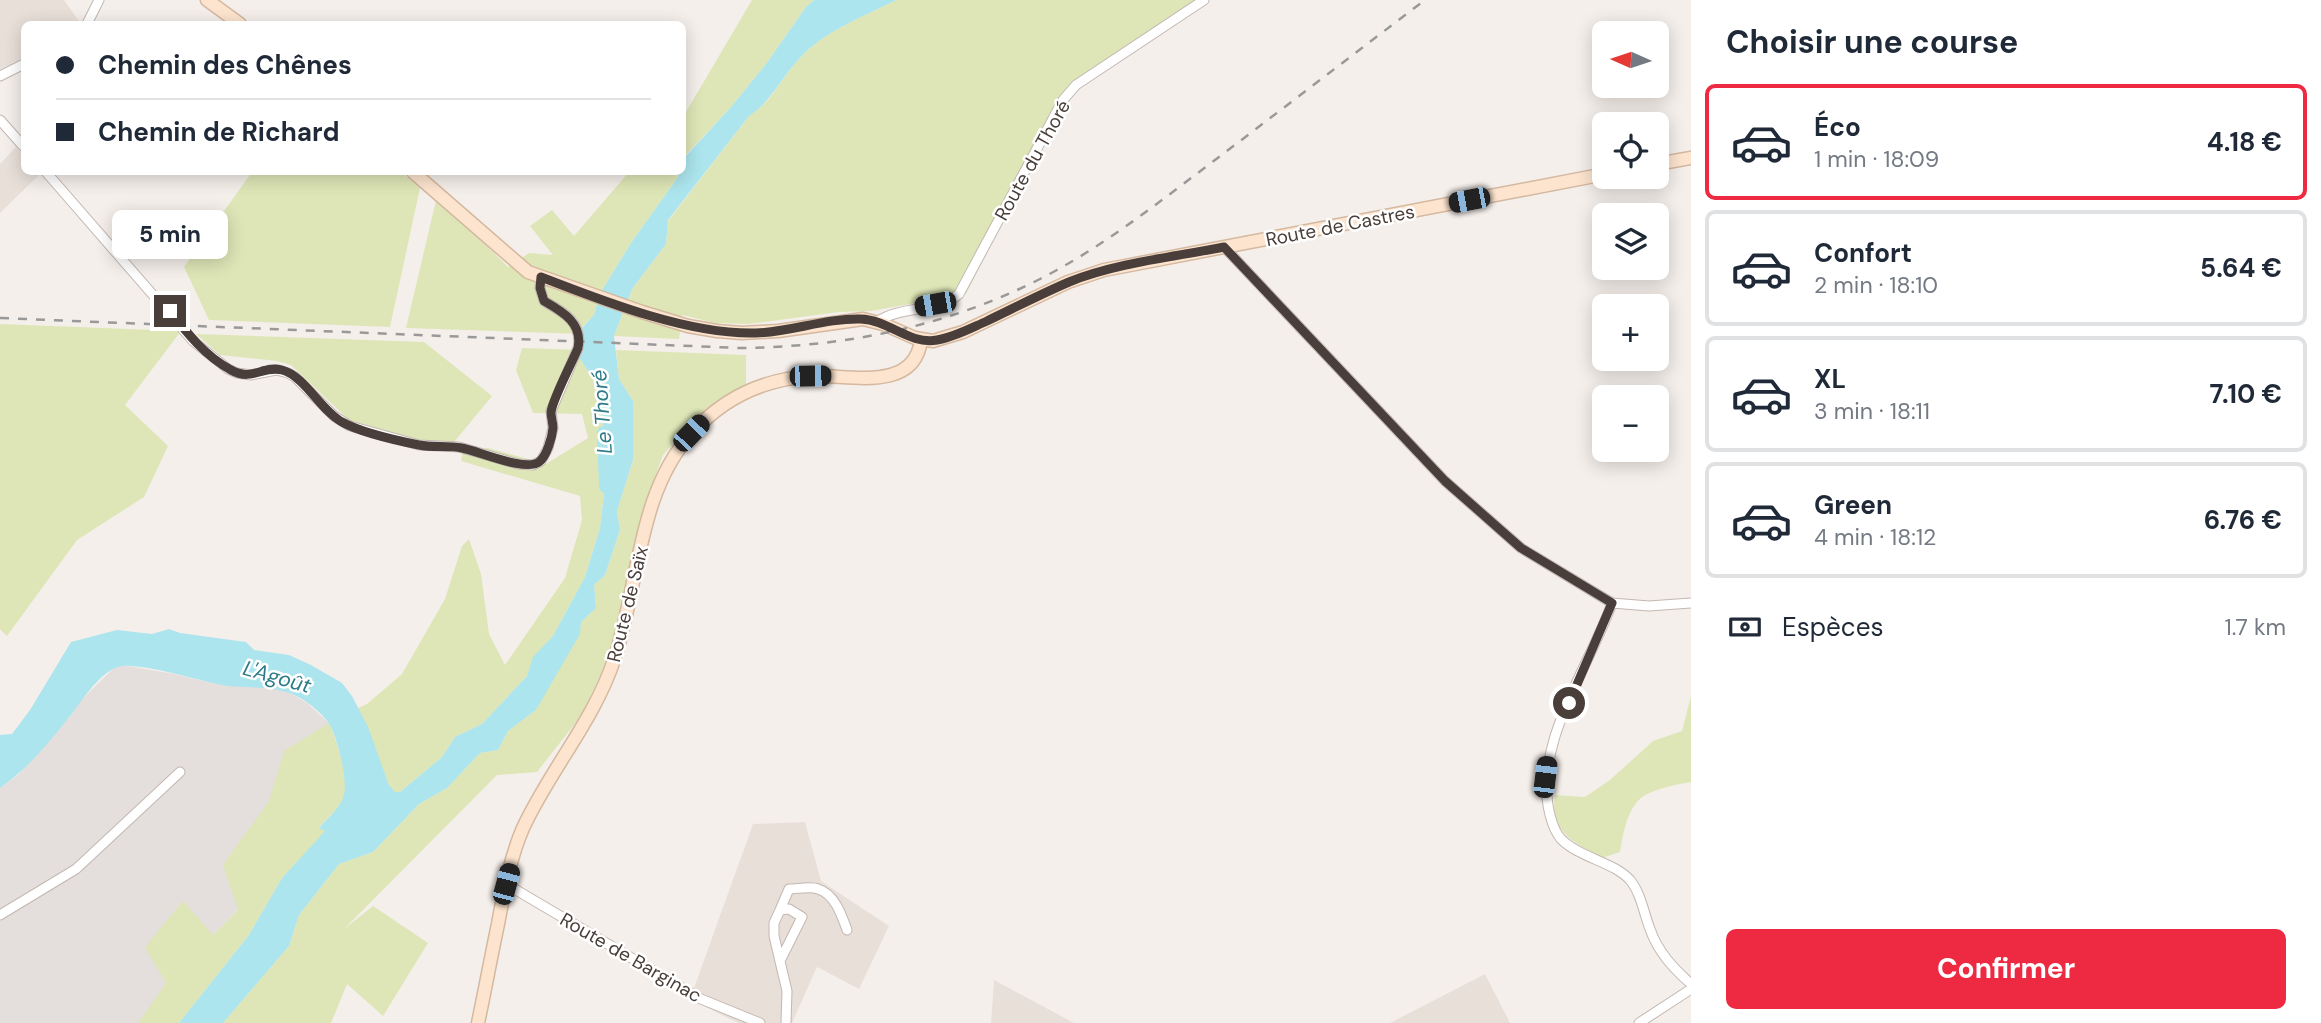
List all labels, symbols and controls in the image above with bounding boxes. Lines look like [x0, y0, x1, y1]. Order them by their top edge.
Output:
north arrow [1592, 21, 1670, 98]
map controls [1592, 21, 1669, 462]
text: Choisir une course [1726, 21, 2018, 63]
text: Chemin des Chênes [98, 48, 352, 82]
street label: Route du Thoré [989, 96, 1076, 225]
text: Éco [1814, 110, 1861, 144]
icon: car [1730, 111, 1793, 174]
button: locate [1592, 112, 1669, 189]
text: Chemin de Richard [98, 115, 340, 149]
text: 4.18 € [2207, 125, 2282, 159]
text: 1 min · 18:09 [1814, 144, 1939, 174]
car [1447, 186, 1492, 214]
street label: Route de Castres [1264, 199, 1417, 252]
button: layers [1592, 203, 1669, 280]
callout: 5 min [112, 210, 228, 258]
text: 5 min [139, 219, 201, 249]
text: Confort [1814, 236, 1912, 270]
icon: car [1730, 237, 1793, 300]
text: 5.64 € [2200, 251, 2282, 285]
text: 2 min · 18:10 [1814, 270, 1938, 300]
car [913, 290, 958, 318]
button: + [1592, 294, 1669, 371]
route end [154, 295, 186, 327]
text: XL [1814, 362, 1846, 396]
icon: car [1730, 363, 1793, 426]
car [789, 365, 832, 387]
water label: Le Thoré [585, 369, 619, 455]
text: 7.10 € [2209, 377, 2282, 411]
button: − [1592, 385, 1669, 462]
text: 3 min · 18:11 [1814, 396, 1930, 426]
car [669, 411, 714, 455]
text: Green [1814, 488, 1892, 522]
icon: car [1730, 489, 1793, 552]
text: 6.76 € [2204, 503, 2282, 537]
text: 4 min · 18:12 [1814, 522, 1936, 552]
street label: Route de Saïx [601, 543, 654, 665]
icon: cash [1726, 608, 1764, 646]
text: Espèces [1782, 610, 1883, 644]
text: 1.7 km [2224, 612, 2286, 642]
water label: L'Agoût [240, 654, 315, 700]
route start [1553, 687, 1585, 719]
car [1533, 755, 1558, 799]
car [491, 861, 522, 907]
street label: Route de Barginac [555, 907, 706, 1008]
button: Confirmer [1726, 929, 2286, 1009]

